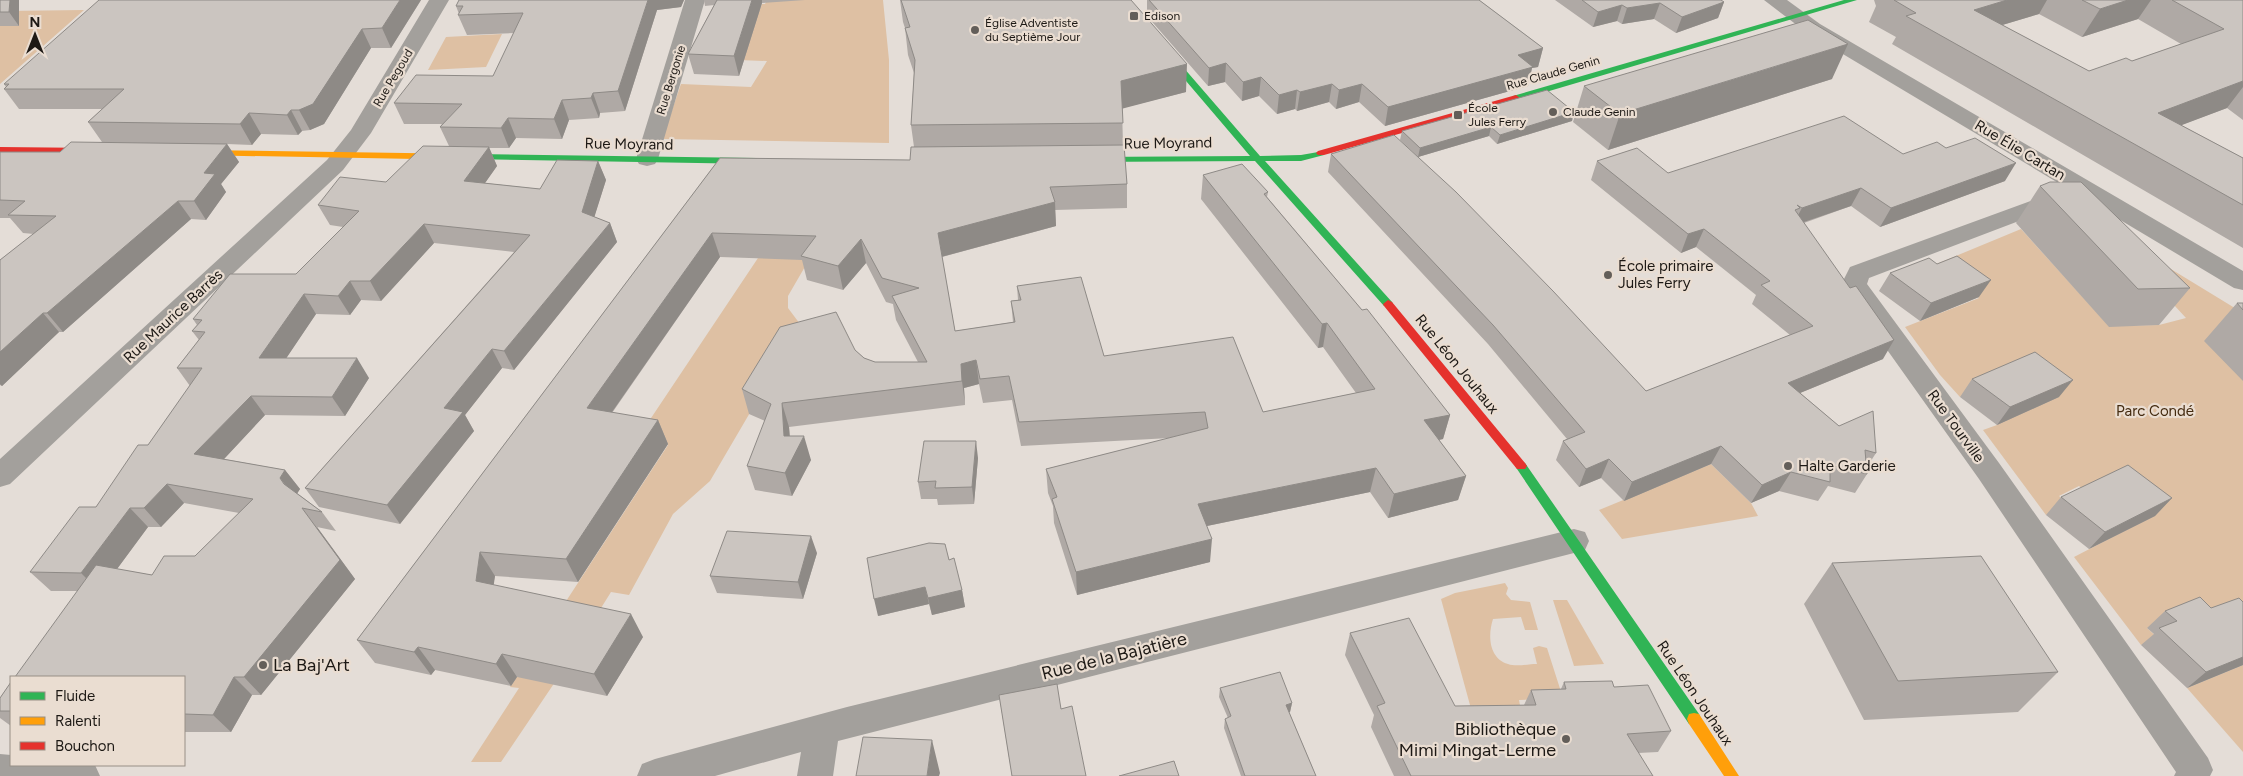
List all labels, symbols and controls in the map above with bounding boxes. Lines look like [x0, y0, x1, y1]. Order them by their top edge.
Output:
place label: Edison [1144, 9, 1180, 23]
north arrow [10, 10, 60, 60]
marker: Edison [1128, 10, 1140, 22]
text: N [30, 14, 40, 31]
place label: Église Adventiste du Septième Jour [985, 16, 1080, 44]
marker: Église Adventiste du Septième Jour [969, 24, 981, 36]
street label: Rue Bergonie [654, 43, 688, 116]
street label: Rue Pegoud [370, 47, 416, 109]
street label: Rue Claude Genin [1505, 53, 1601, 93]
place label: École Jules Ferry [1468, 101, 1527, 129]
place label: Claude Genin [1563, 105, 1636, 119]
marker: Claude Genin [1547, 106, 1559, 118]
marker: École Jules Ferry [1452, 109, 1464, 121]
street label: Rue Élie Cartan [1971, 116, 2069, 184]
street label: Rue Moyrand [1124, 133, 1212, 153]
street label: Rue Moyrand [585, 134, 673, 154]
place label: École primaire Jules Ferry [1618, 257, 1713, 292]
street label: Rue Maurice Barrès [120, 265, 226, 367]
marker: École primaire Jules Ferry [1602, 269, 1614, 281]
street label: Rue Léon Jouhaux [1411, 311, 1503, 417]
street label: Rue Tourville [1924, 386, 1988, 466]
park label: Parc Condé [2116, 402, 2194, 420]
place label: Halte Garderie [1798, 457, 1896, 475]
marker: Halte Garderie [1782, 460, 1794, 472]
street label: Rue de la Bajatière [1039, 627, 1189, 685]
street label: Rue Léon Jouhaux [1653, 637, 1737, 749]
place label: La Baj'Art [273, 654, 350, 676]
marker: La Baj'Art [257, 659, 269, 671]
legend [10, 676, 185, 766]
text: Fluide [55, 687, 95, 705]
text: Ralenti [55, 712, 101, 730]
place label: Bibliothèque Mimi Mingat-Lerme [1399, 718, 1556, 761]
marker: Bibliothèque Mimi Mingat-Lerme [1560, 733, 1572, 745]
text: Bouchon [55, 737, 115, 755]

